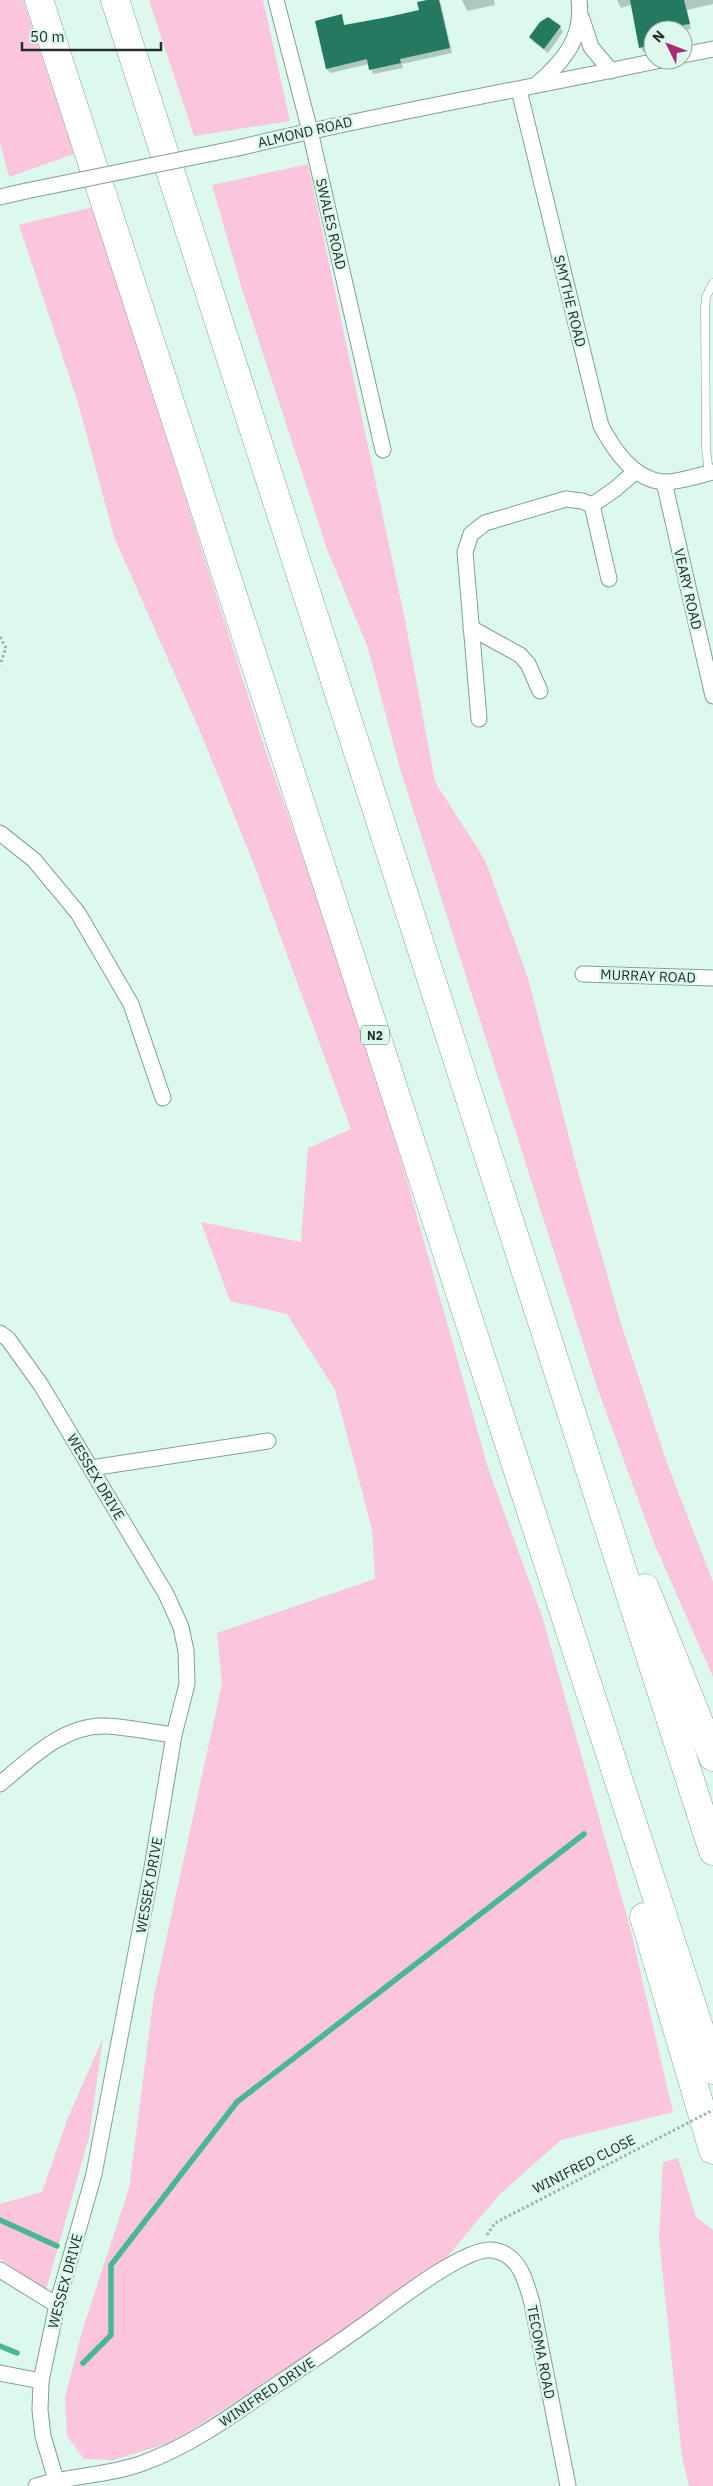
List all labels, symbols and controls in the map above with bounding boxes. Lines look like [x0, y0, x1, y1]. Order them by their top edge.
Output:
scale bar [22, 20, 161, 52]
north arrow [643, 20, 693, 70]
text: 50 m [30, 27, 65, 46]
text: N [648, 27, 668, 46]
street label: ALMOND ROAD [256, 112, 354, 152]
street label: SWALES ROAD [312, 177, 350, 271]
street label: SMYTHE ROAD [550, 253, 590, 349]
street label: VEARY ROAD [670, 547, 706, 631]
street label: MURRAY ROAD [600, 965, 696, 987]
road number: N2 [361, 1026, 389, 1044]
street label: WESSEX DRIVE [63, 1431, 129, 1523]
street label: WESSEX DRIVE [132, 1835, 166, 1935]
street label: WINIFRED CLOSE [530, 2130, 638, 2198]
street label: WESSEX DRIVE [44, 2232, 86, 2330]
street label: TECOMA ROAD [523, 2304, 559, 2400]
street label: WINIFRED DRIVE [216, 2353, 318, 2431]

